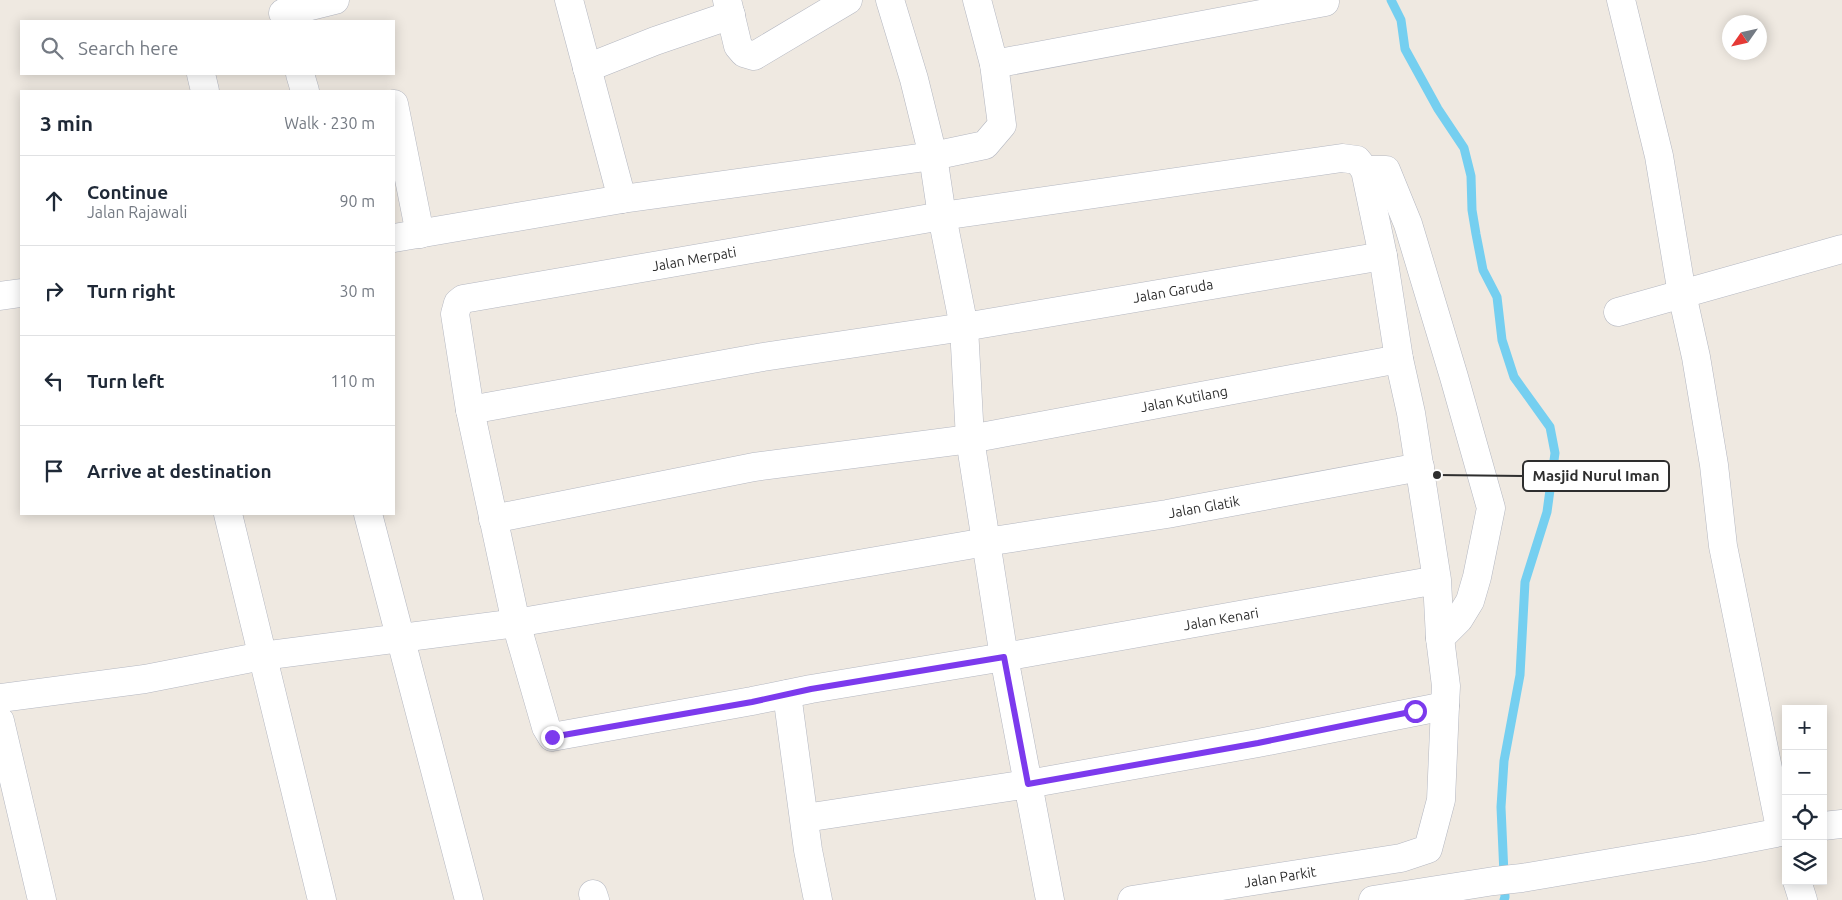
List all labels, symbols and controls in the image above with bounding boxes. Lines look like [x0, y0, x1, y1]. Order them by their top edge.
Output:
north arrow [1722, 15, 1767, 60]
search box [20, 20, 395, 75]
icon: search [38, 34, 66, 62]
text: Search here [78, 37, 178, 59]
text: 3 min [40, 111, 93, 135]
text: Walk · 230 m [284, 114, 375, 132]
text: Continue [87, 181, 168, 203]
icon: ahead [40, 187, 68, 215]
text: 90 m [339, 192, 375, 210]
text: Jalan Rajawali [87, 203, 187, 221]
street label: Jalan Merpati [650, 244, 738, 274]
street label: Jalan Garuda [1132, 276, 1214, 306]
icon: right [40, 277, 68, 305]
text: Turn right [87, 280, 175, 302]
text: 30 m [339, 282, 375, 300]
icon: left [40, 367, 68, 395]
text: Turn left [87, 370, 165, 392]
text: 110 m [330, 372, 375, 390]
street label: Jalan Kutilang [1139, 383, 1229, 415]
icon: arrive [40, 457, 68, 485]
text: Arrive at destination [87, 460, 272, 482]
callout: Masjid Nurul Iman [1523, 461, 1669, 491]
text: Masjid Nurul Iman [1533, 467, 1659, 484]
street label: Jalan Glatik [1167, 493, 1241, 521]
street label: Jalan Kenari [1182, 605, 1260, 633]
route start [1404, 700, 1427, 723]
map controls [1782, 705, 1827, 885]
button: + [1782, 705, 1827, 750]
route end [541, 726, 564, 749]
button: − [1782, 750, 1827, 795]
button: locate [1782, 795, 1827, 840]
button: layers [1782, 840, 1827, 885]
street label: Jalan Parkit [1243, 863, 1318, 891]

